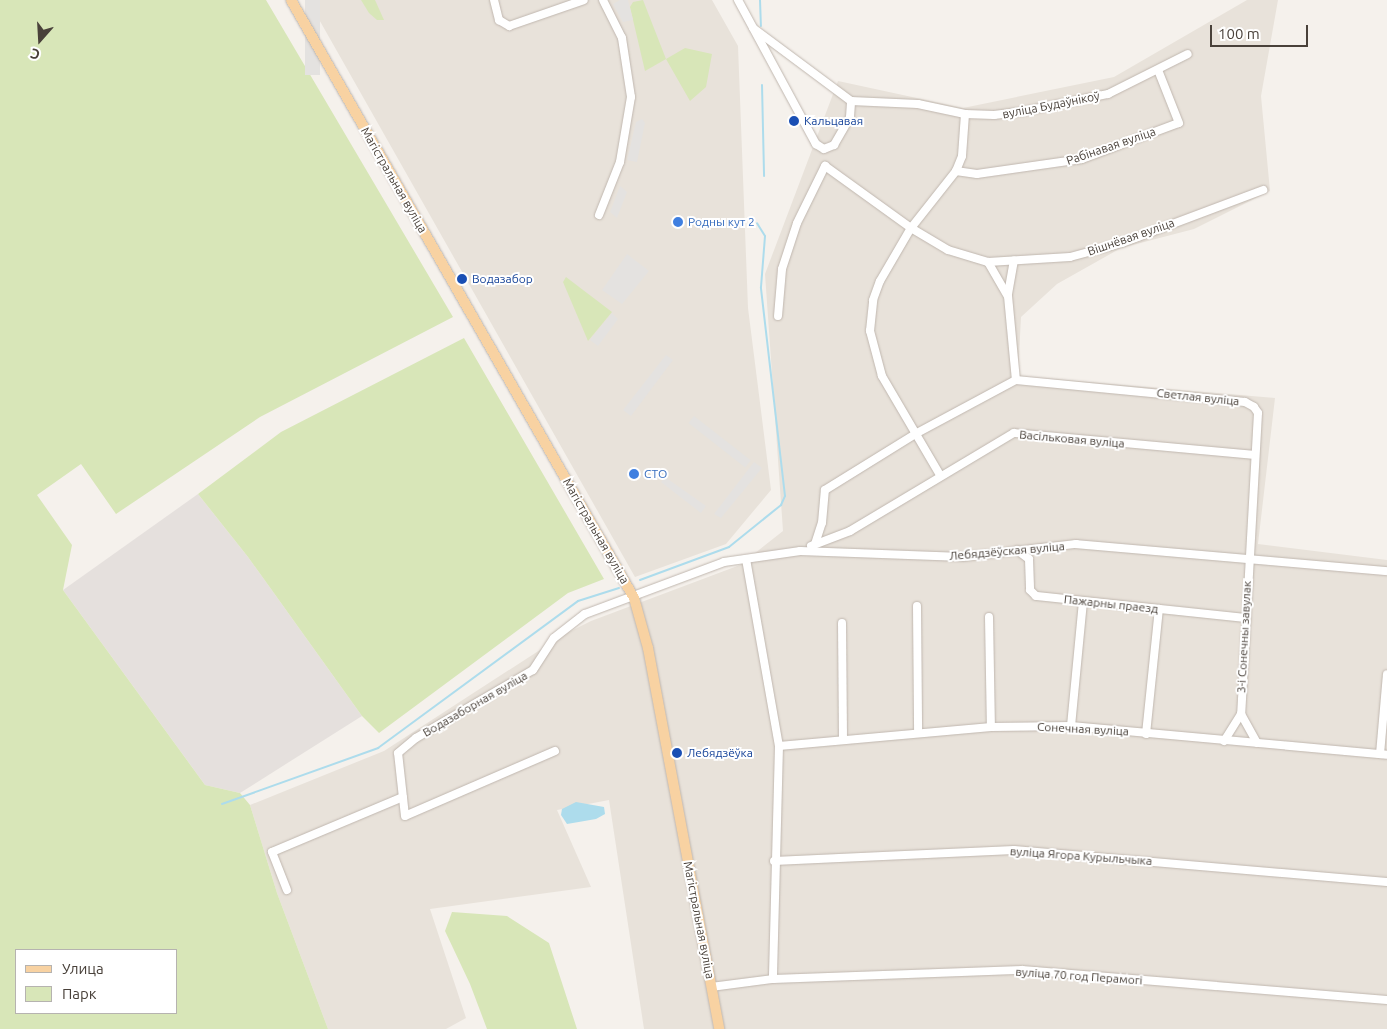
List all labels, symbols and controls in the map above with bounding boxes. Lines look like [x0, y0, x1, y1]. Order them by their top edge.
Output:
north arrow [15, 15, 65, 65]
scale bar [1212, 15, 1310, 47]
text: 100 m [1218, 25, 1260, 42]
text: С [28, 45, 42, 63]
street label: вуліца Будаўнікоў [1001, 89, 1101, 121]
place label: Кальцавая [804, 114, 863, 128]
marker: Кальцавая [788, 115, 800, 127]
street label: Рабінавая вуліца [1064, 124, 1158, 168]
street label: Магістральная вуліца [358, 125, 430, 235]
place label: Родны кут 2 [688, 215, 755, 229]
street label: Вішнёвая вуліца [1086, 215, 1176, 259]
marker: Родны кут 2 [672, 216, 684, 228]
place label: Водазабор [472, 272, 533, 286]
marker: Водазабор [456, 273, 468, 285]
street label: Светлая вуліца [1156, 385, 1240, 409]
street label: Васільковая вуліца [1019, 427, 1125, 451]
place label: СТО [644, 467, 667, 481]
marker: СТО [628, 468, 640, 480]
street label: Магістральная вуліца [560, 476, 632, 586]
street label: Лебядзёўская вуліца [949, 539, 1065, 563]
street label: 3-і Сонечны завулак [1234, 581, 1254, 693]
street label: Пажарны праезд [1063, 592, 1159, 616]
street label: Водазаборная вуліца [420, 668, 530, 740]
street label: Сонечная вуліца [1037, 719, 1129, 739]
place label: Лебядзёўка [687, 746, 753, 760]
marker: Лебядзёўка [671, 747, 683, 759]
street label: вуліца Ягора Курыльчыка [1009, 844, 1153, 868]
street label: Магістральная вуліца [681, 860, 717, 980]
legend [15, 949, 178, 1014]
text: Улица [62, 960, 104, 977]
street label: вуліца 70 год Перамогі [1015, 964, 1143, 988]
text: Парк [62, 985, 97, 1002]

